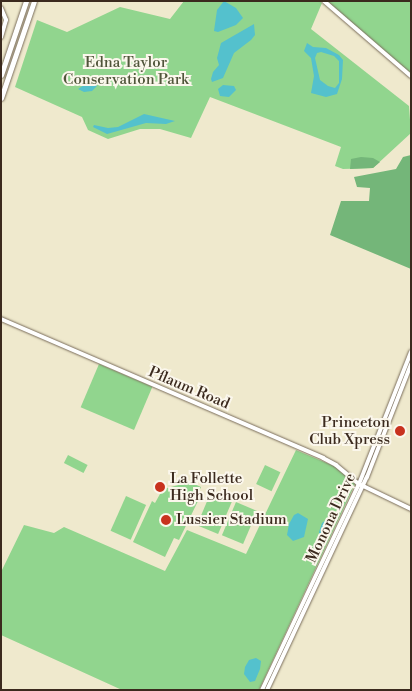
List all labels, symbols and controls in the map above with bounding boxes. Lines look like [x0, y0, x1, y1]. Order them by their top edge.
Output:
park label: Edna Taylor Conservation Park [63, 53, 189, 88]
street label: Pflaum Road [146, 363, 232, 413]
place label: Princeton Club Xpress [309, 413, 390, 448]
marker: Princeton Club Xpress [394, 425, 406, 437]
place label: La Follette High School [170, 469, 253, 504]
street label: Monona Drive [302, 470, 360, 566]
marker: La Follette High School [154, 481, 166, 493]
place label: Lussier Stadium [176, 511, 287, 529]
marker: Lussier Stadium [160, 514, 172, 526]

